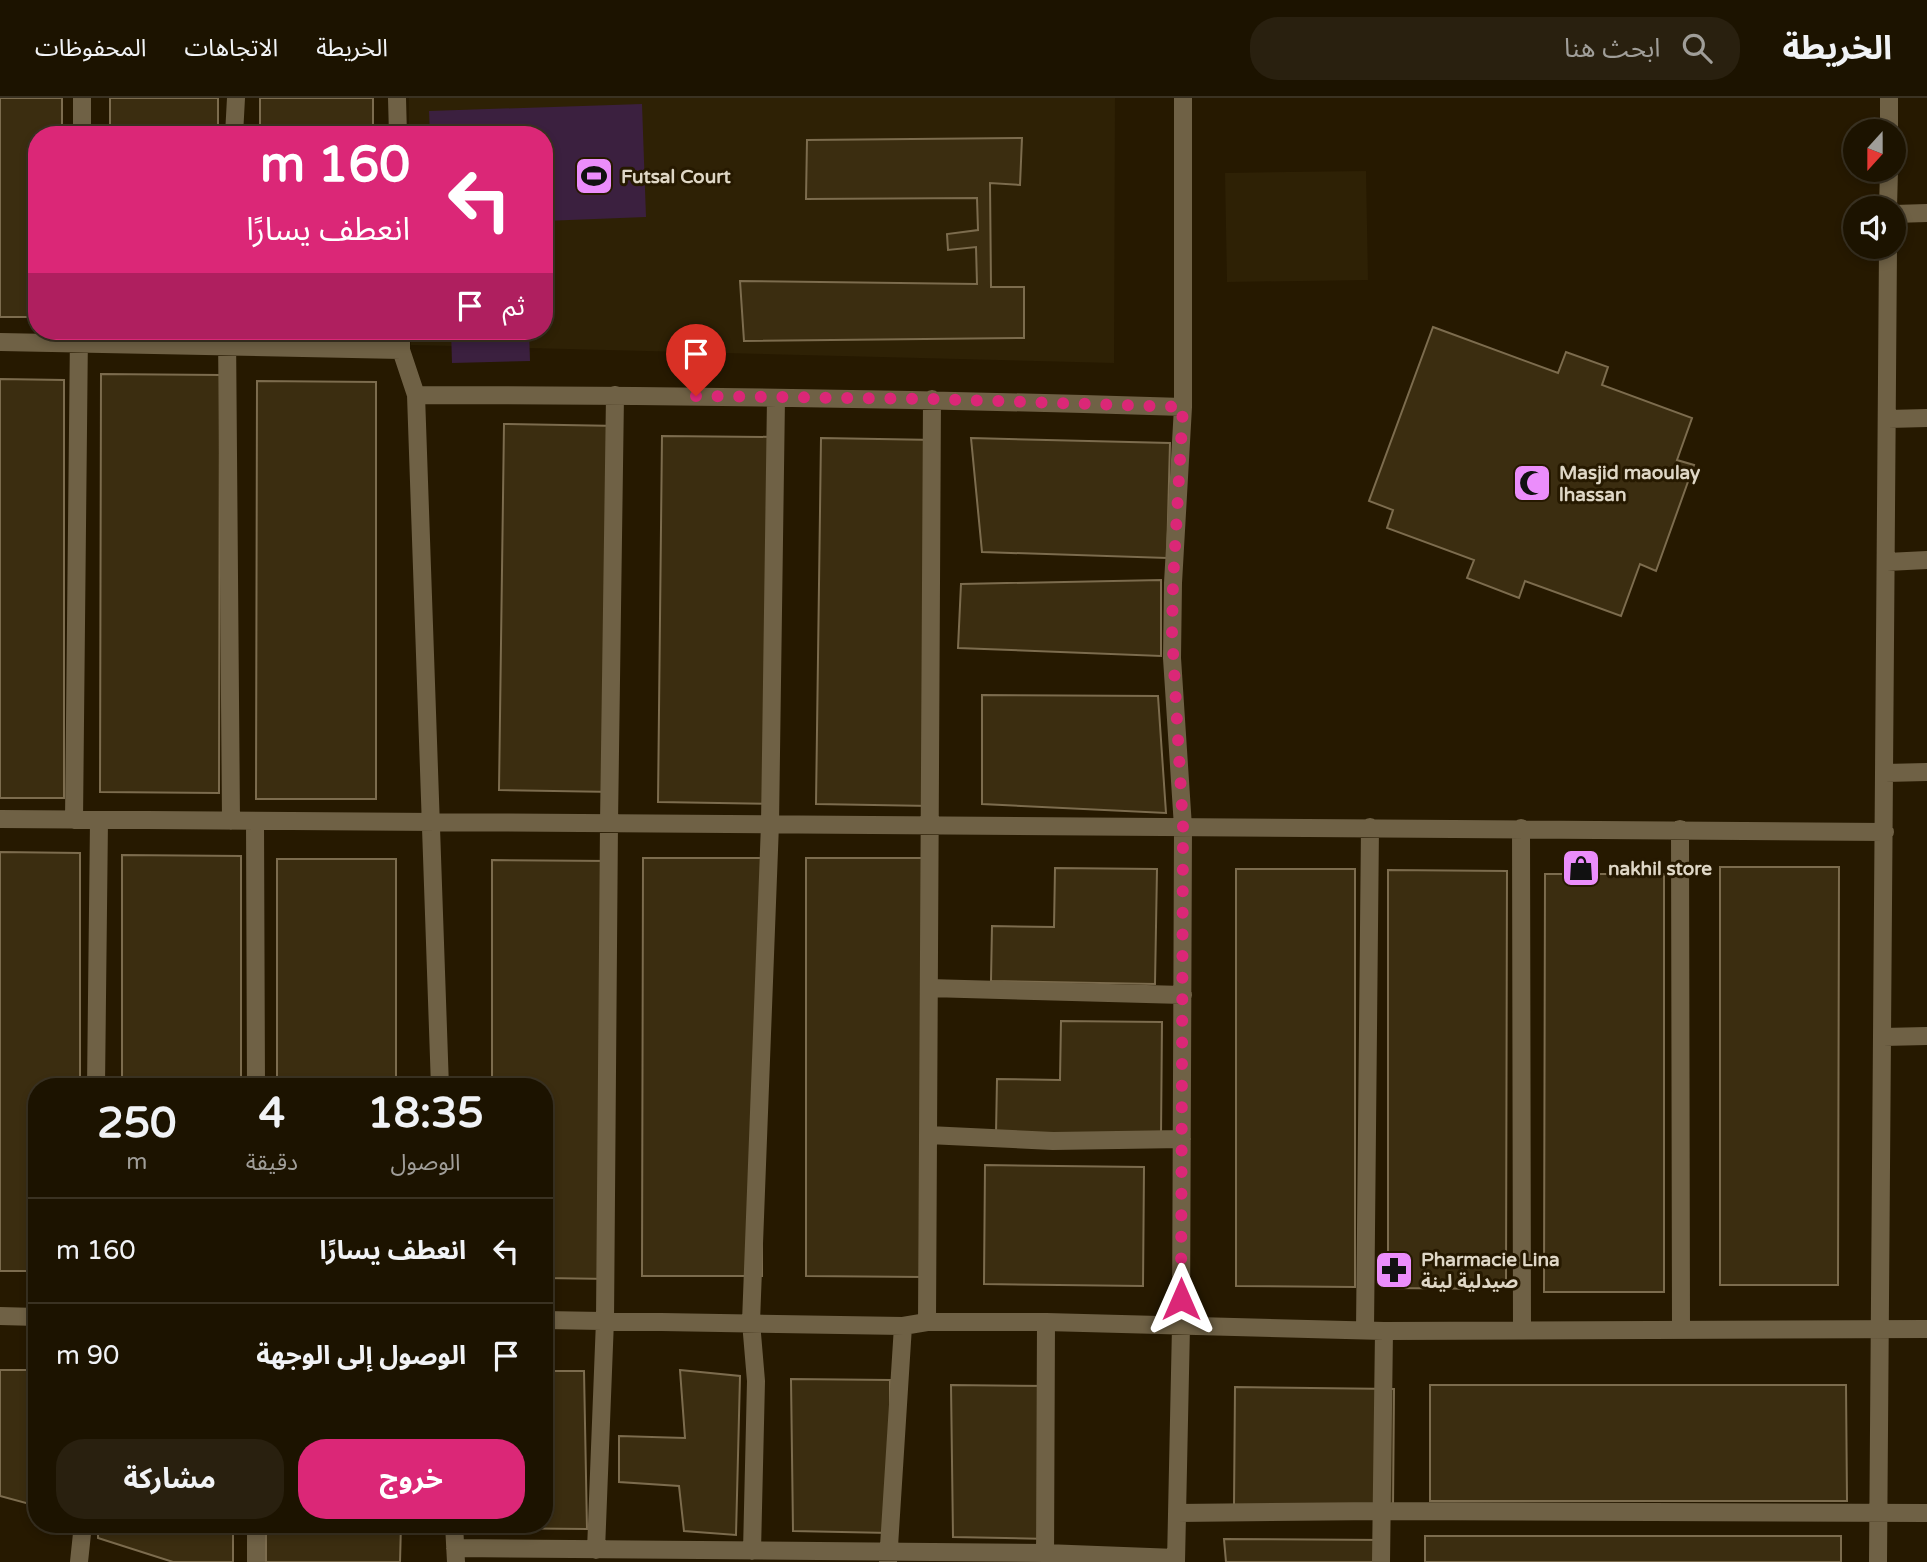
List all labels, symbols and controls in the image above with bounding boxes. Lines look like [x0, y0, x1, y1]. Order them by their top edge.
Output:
search box [1250, 17, 1740, 80]
icon: search [1678, 29, 1716, 67]
text: الخريطة [1782, 29, 1892, 68]
text: ابحث هنا [1564, 33, 1660, 64]
text: المحفوظات [35, 34, 146, 63]
text: الاتجاهات [184, 34, 278, 63]
text: الخريطة [316, 34, 388, 63]
north arrow [1843, 119, 1906, 182]
map controls [1843, 119, 1906, 259]
text: 160 m [260, 136, 410, 195]
icon: left [434, 154, 525, 245]
sports icon: Futsal Court [573, 155, 615, 197]
place label: Futsal Court [621, 166, 731, 188]
button: sound [1843, 196, 1906, 259]
text: انعطف يسارًا [246, 211, 410, 249]
icon: arrive [451, 287, 489, 325]
text: ثم [503, 291, 525, 322]
pin [666, 324, 726, 396]
icon: arrive [677, 335, 715, 373]
mosque icon: Masjid maoulay lhassan [1511, 462, 1553, 504]
place label: Masjid maoulay lhassan [1559, 462, 1701, 506]
shop icon: nakhil store [1560, 847, 1602, 889]
place label: nakhil store [1608, 858, 1712, 880]
text: 4 [259, 1088, 285, 1139]
text: 18:35 [367, 1088, 484, 1139]
text: 250 [97, 1098, 176, 1149]
text: m [126, 1148, 147, 1176]
text: دقيقة [246, 1149, 298, 1177]
text: الوصول [391, 1149, 460, 1177]
icon: left [487, 1232, 525, 1270]
text: 160 m [56, 1235, 136, 1266]
text: انعطف يسارًا [320, 1235, 466, 1266]
pharmacy icon: Pharmacie Lina صيدلية لينة [1373, 1249, 1415, 1291]
place label: Pharmacie Lina صيدلية لينة [1421, 1249, 1560, 1293]
position arrow [1144, 1262, 1218, 1336]
icon: arrive [487, 1337, 525, 1375]
text: 90 m [56, 1340, 119, 1371]
text: الوصول إلى الوجهة [256, 1340, 466, 1371]
button: مشاركة [56, 1439, 284, 1519]
button: خروج [298, 1439, 525, 1519]

